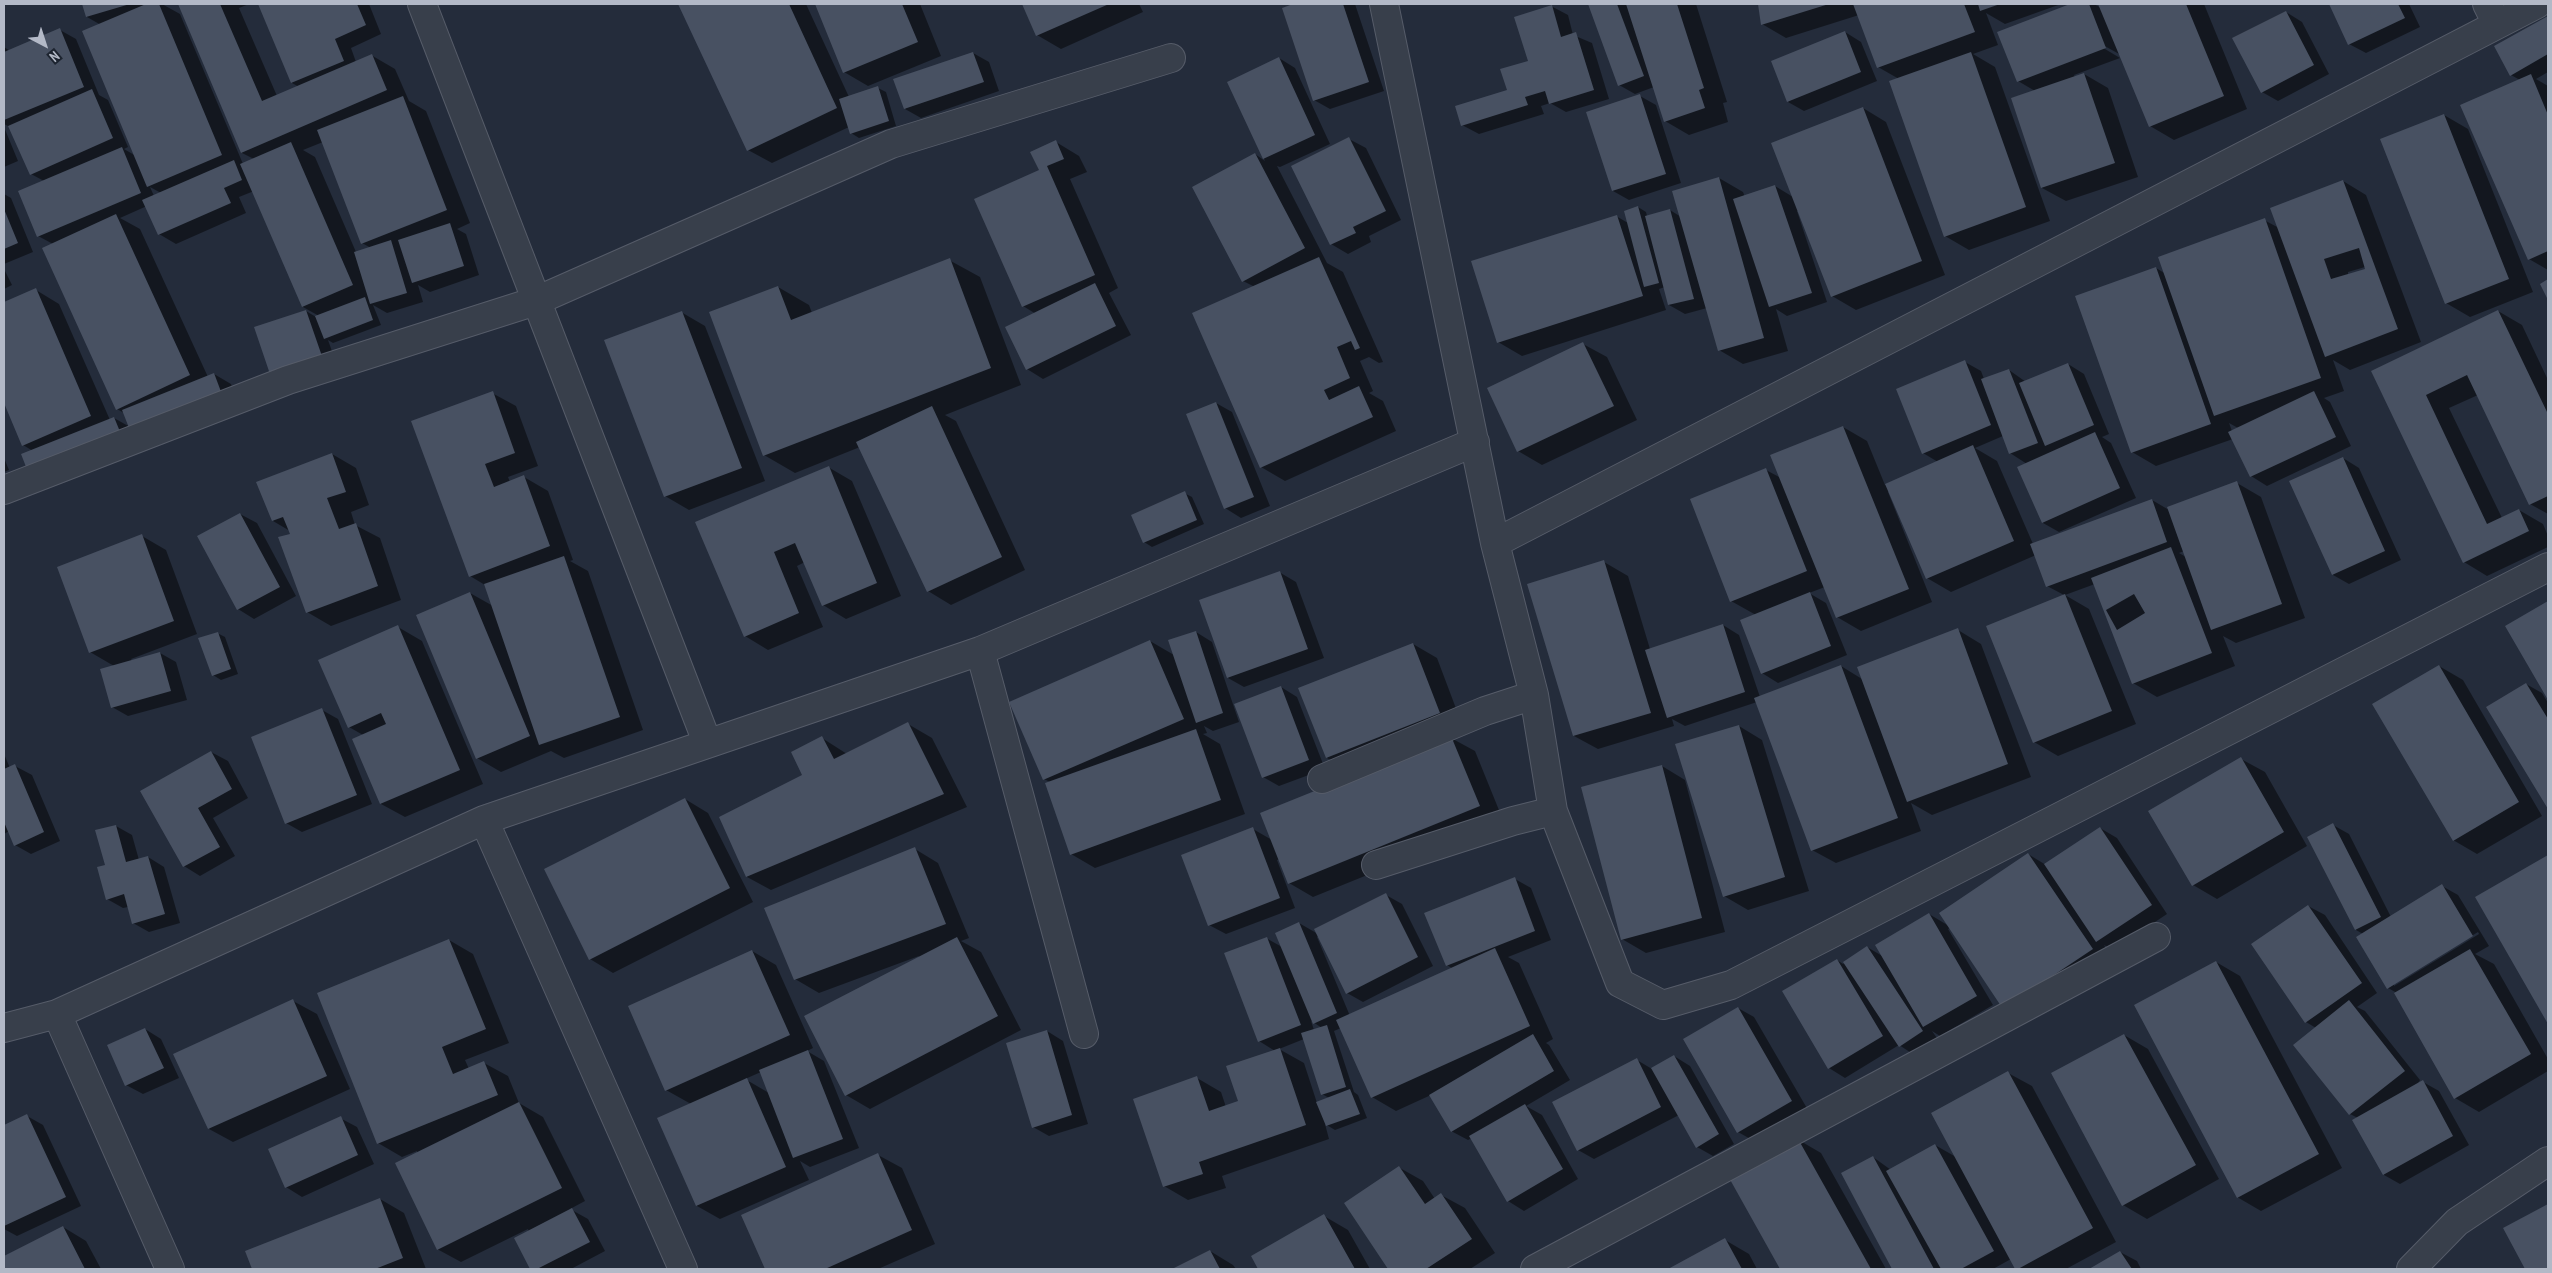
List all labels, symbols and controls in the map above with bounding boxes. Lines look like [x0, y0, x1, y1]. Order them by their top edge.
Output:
north arrow [20, 20, 70, 70]
text: N [46, 47, 63, 66]

